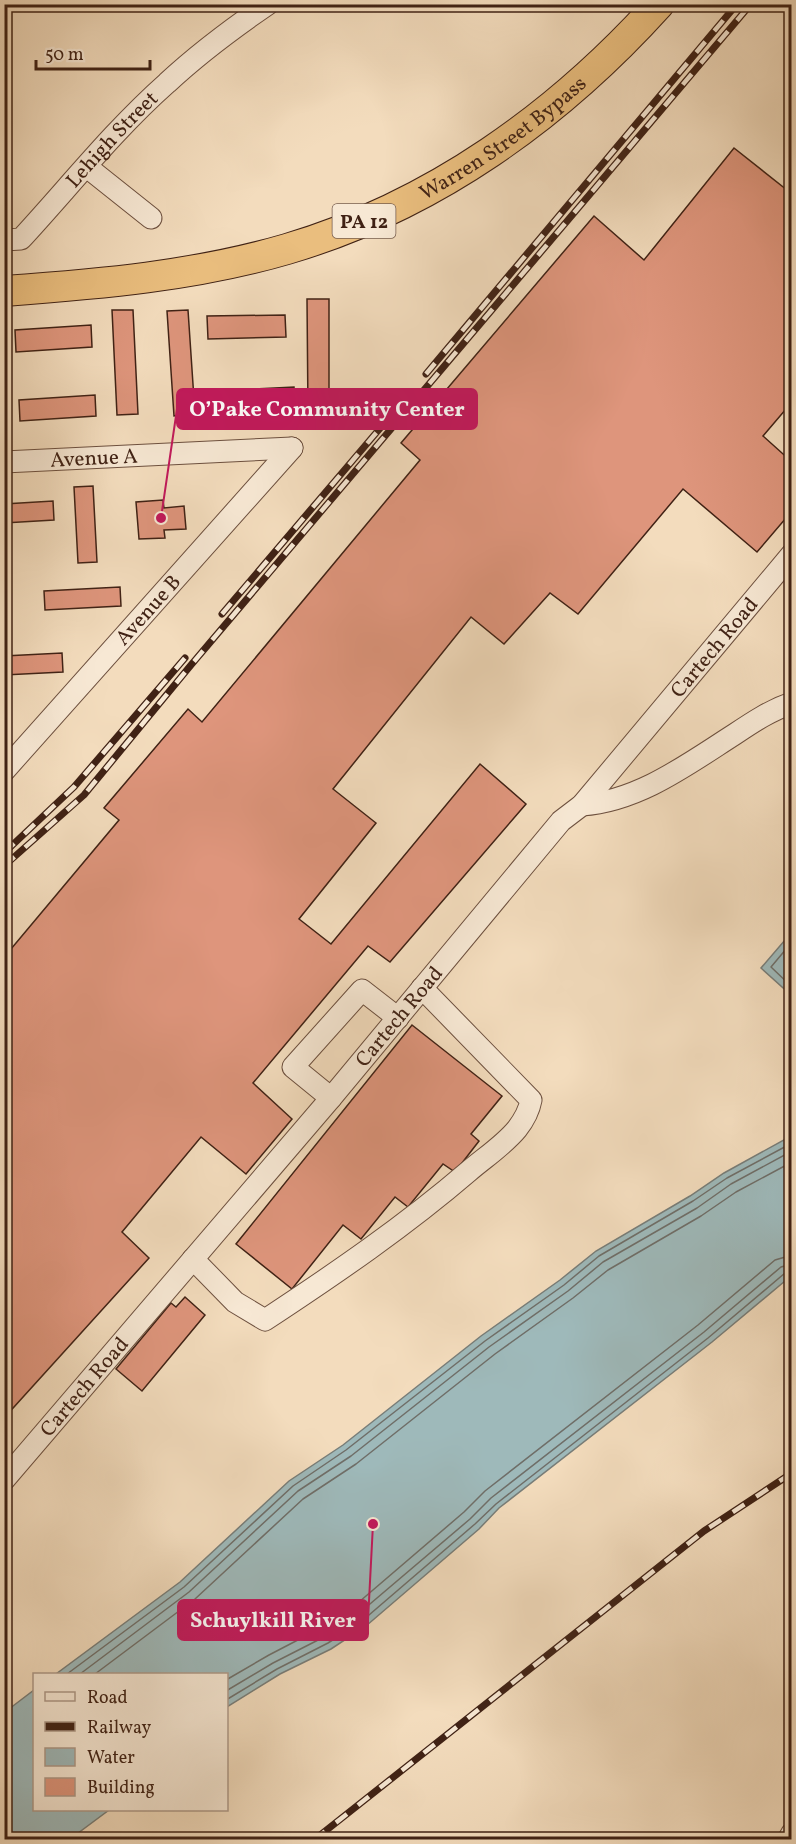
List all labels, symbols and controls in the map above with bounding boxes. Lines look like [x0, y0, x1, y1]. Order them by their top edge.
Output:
scale bar [36, 33, 150, 71]
text: 50 m [45, 43, 84, 68]
street label: Warren Street Bypass [415, 70, 594, 208]
street label: Lehigh Street [60, 85, 165, 195]
road number: PA 12 [332, 204, 395, 238]
callout: O’Pake Community Center [177, 389, 477, 429]
text: O’Pake Community Center [189, 395, 465, 426]
street label: Avenue A [49, 443, 139, 476]
street label: Avenue B [109, 569, 188, 653]
street label: Cartech Road [664, 592, 766, 705]
street label: Cartech Road [349, 961, 450, 1074]
street label: Cartech Road [34, 1331, 136, 1444]
callout: Schuylkill River [178, 1600, 368, 1640]
text: Schuylkill River [190, 1606, 357, 1637]
legend [33, 1673, 228, 1811]
text: Road [87, 1686, 128, 1711]
text: Railway [87, 1716, 151, 1741]
text: Water [87, 1746, 135, 1771]
text: Building [87, 1776, 155, 1801]

